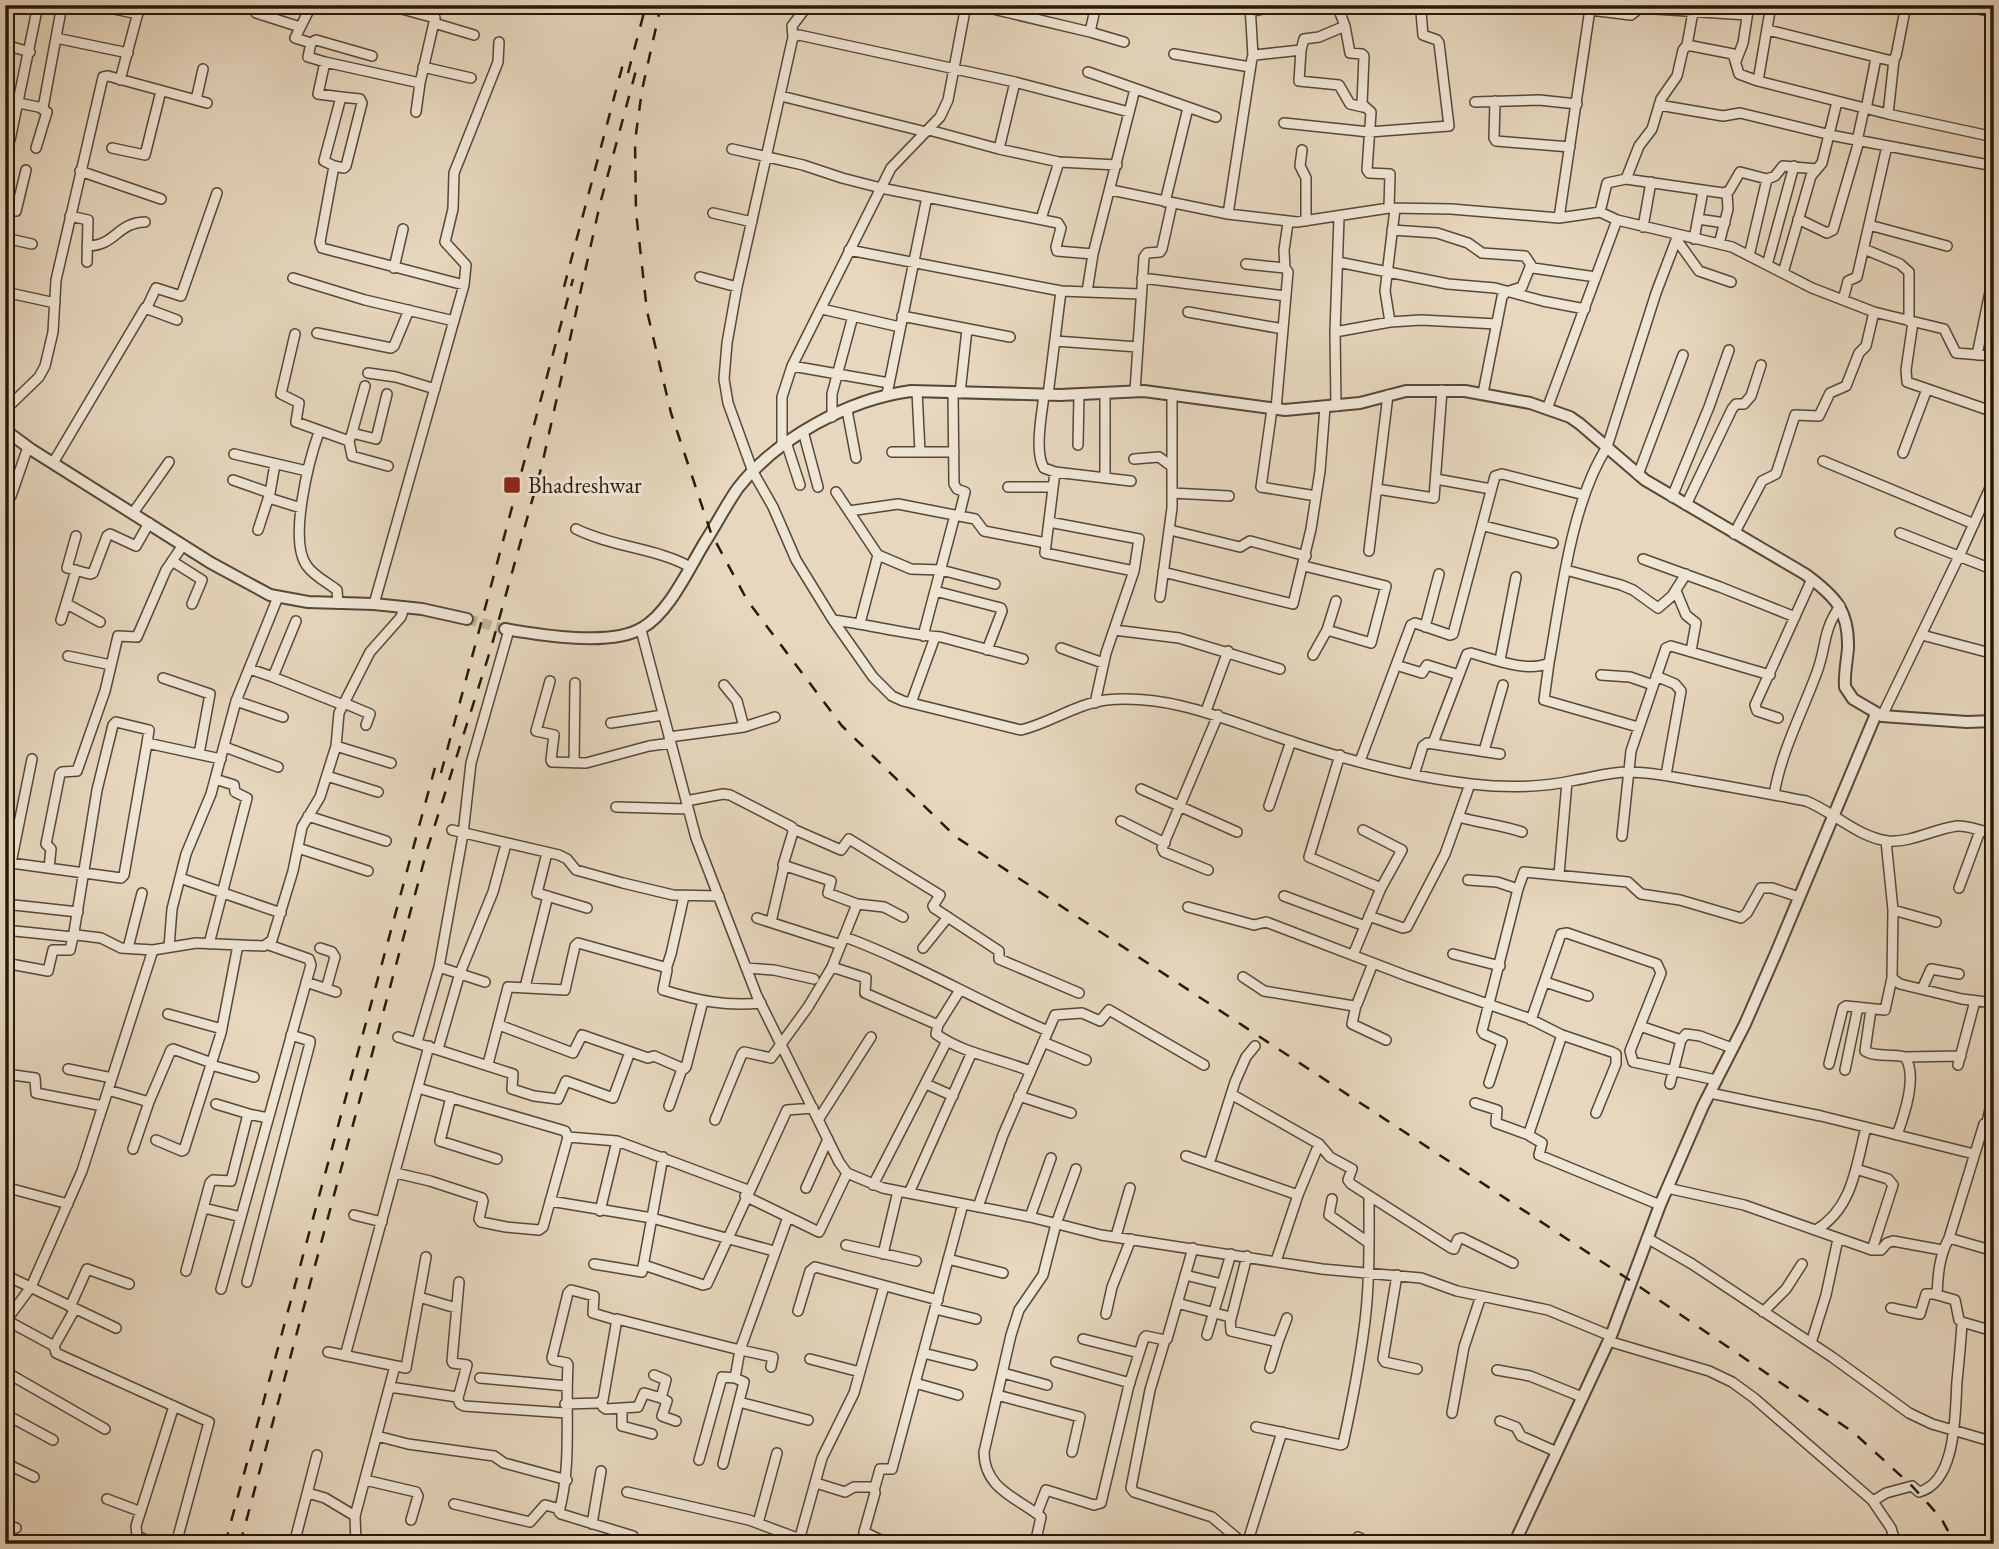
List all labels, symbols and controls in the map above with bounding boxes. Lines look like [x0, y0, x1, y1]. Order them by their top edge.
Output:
place label: Bhadreshwar [528, 470, 642, 500]
marker: Bhadreshwar [502, 475, 522, 495]

